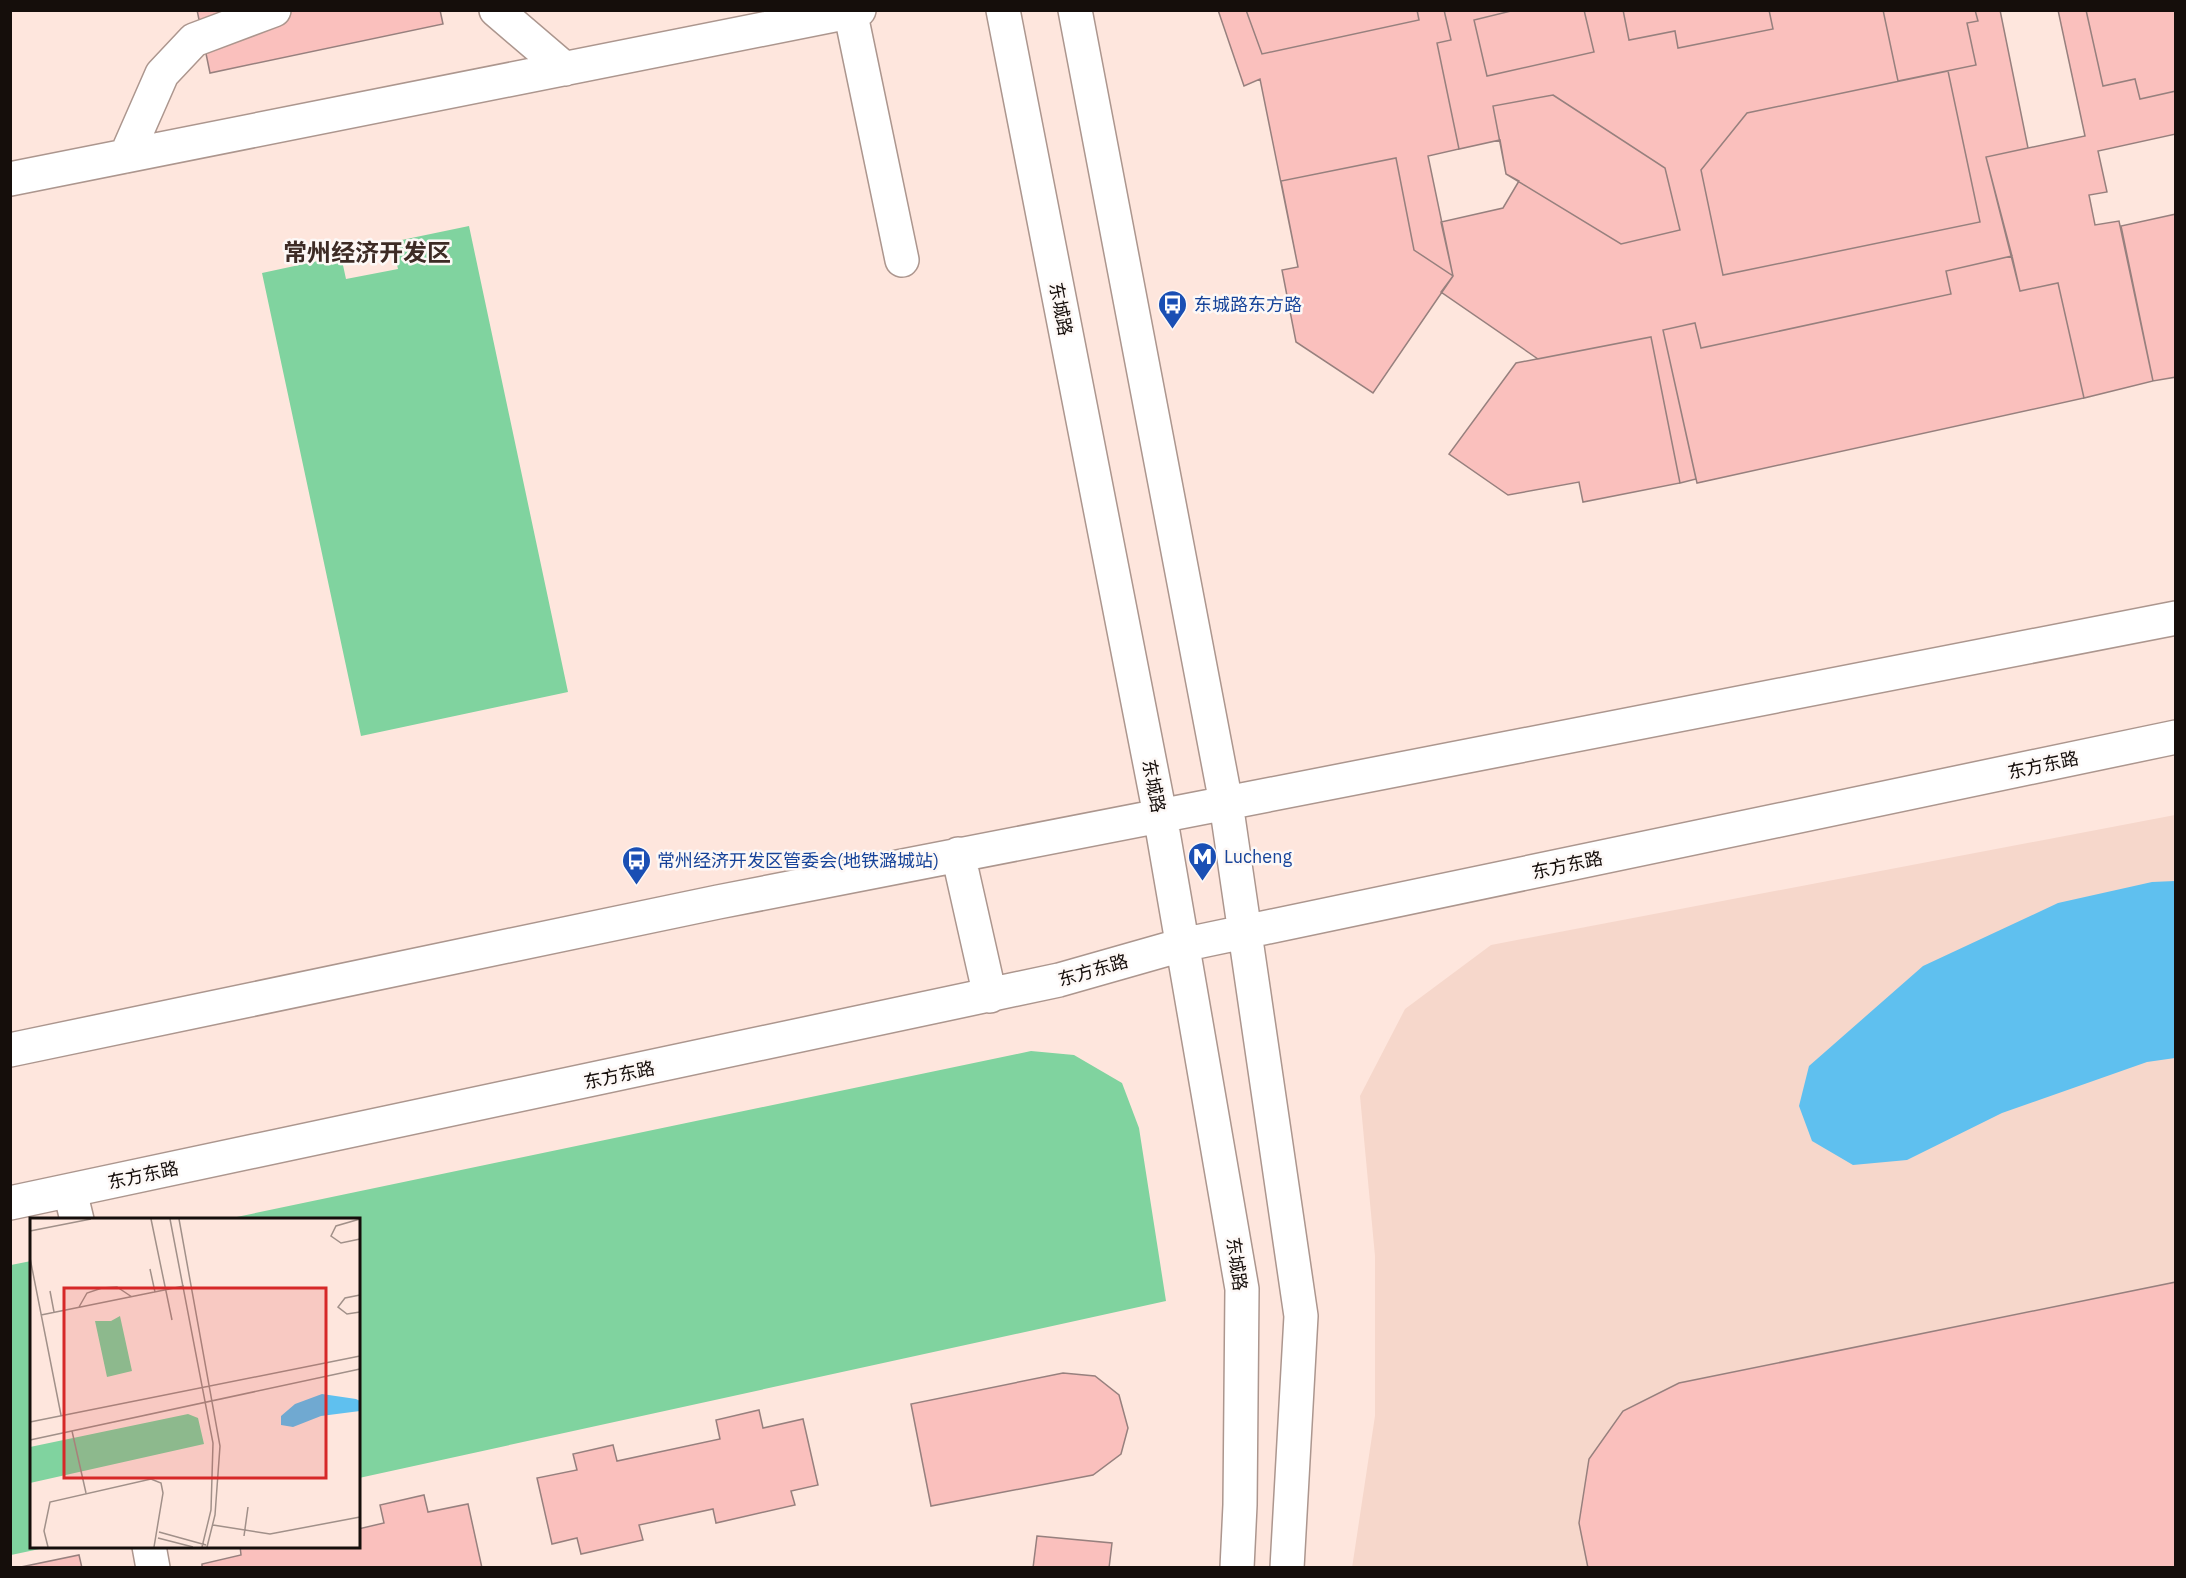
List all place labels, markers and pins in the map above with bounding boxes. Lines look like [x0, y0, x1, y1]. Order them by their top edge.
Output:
bus stop icon: 东城路东方路 [1157, 288, 1189, 330]
place label: 东城路东方路 [1194, 293, 1302, 316]
metro station icon: Lucheng [1187, 840, 1219, 882]
bus stop icon: 常州经济开发区管委会(地铁潞城站) [620, 844, 652, 886]
place label: Lucheng [1224, 845, 1292, 868]
place label: 常州经济开发区管委会(地铁潞城站) [657, 849, 939, 872]

